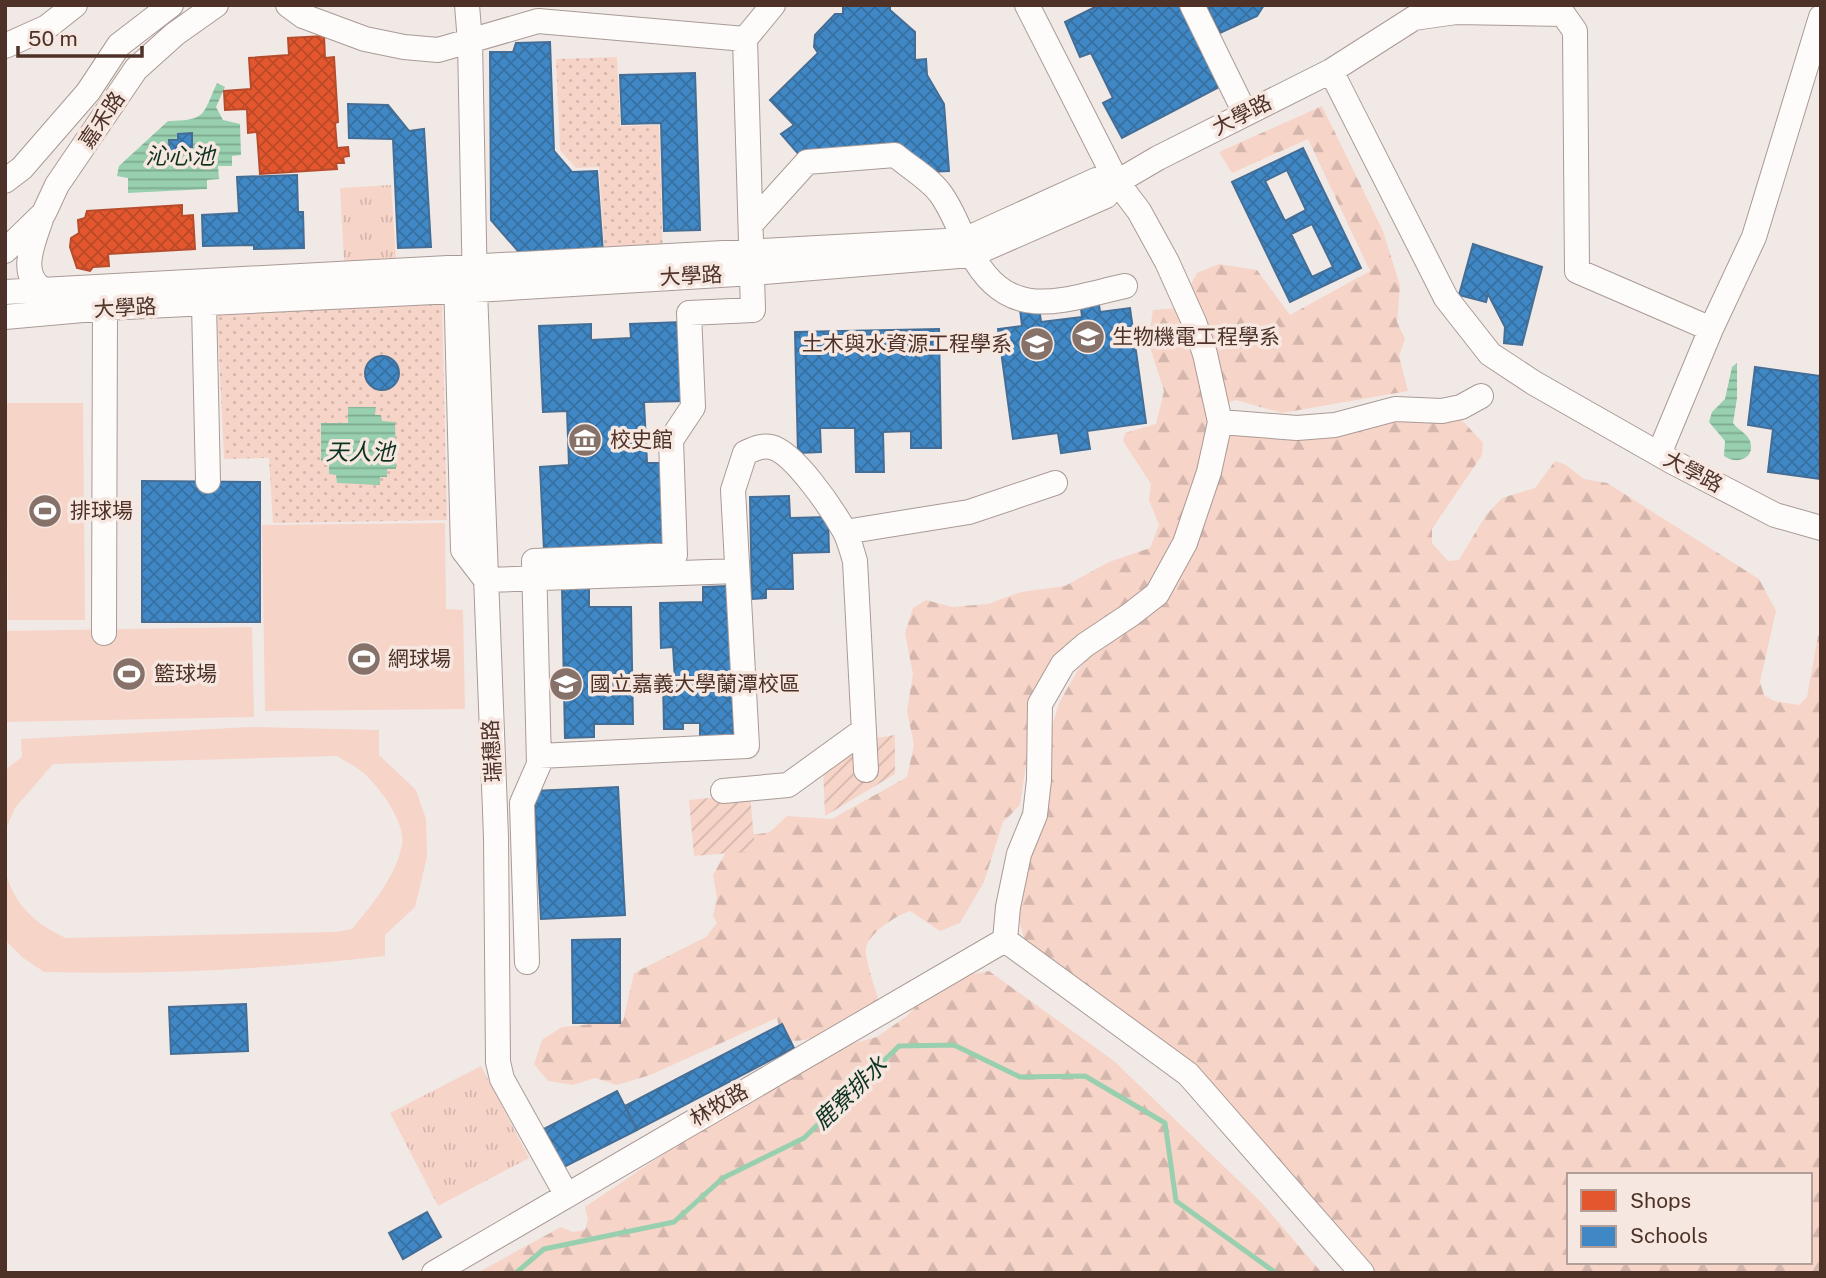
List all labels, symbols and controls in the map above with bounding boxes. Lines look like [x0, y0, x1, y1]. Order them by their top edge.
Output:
scale bar [18, 14, 142, 58]
text: 50 m [28, 26, 78, 51]
street label: 嘉禾路 [74, 87, 130, 153]
street label: 大學路 [1208, 89, 1276, 140]
water label: 沁心池 [146, 142, 217, 169]
street label: 大學路 [659, 261, 723, 290]
street label: 大學路 [93, 293, 157, 322]
school or university icon: 生物機電工程學系 [1069, 318, 1107, 356]
place label: 生物機電工程學系 [1112, 324, 1280, 349]
school or university icon: 土木與水資源工程學系 [1018, 325, 1056, 363]
place label: 土木與水資源工程學系 [802, 331, 1012, 356]
museum icon: 校史館 [566, 421, 604, 459]
place label: 校史館 [610, 427, 673, 452]
water label: 天人池 [326, 438, 397, 465]
street label: 大學路 [1660, 446, 1727, 497]
sports icon: 排球場 [26, 492, 64, 530]
place label: 排球場 [70, 498, 133, 523]
sports icon: 網球場 [345, 640, 383, 678]
place label: 網球場 [388, 646, 451, 671]
sports icon: 籃球場 [110, 655, 148, 693]
place label: 籃球場 [154, 661, 217, 686]
school or university icon: 國立嘉義大學蘭潭校區 [547, 665, 585, 703]
place label: 國立嘉義大學蘭潭校區 [590, 671, 800, 696]
street label: 瑞穗路 [477, 719, 506, 783]
water label: 鹿寮排水 [807, 1050, 893, 1134]
street label: 林牧路 [685, 1078, 752, 1131]
legend [1567, 1173, 1812, 1264]
text: Shops [1630, 1188, 1691, 1213]
text: Schools [1630, 1223, 1708, 1248]

